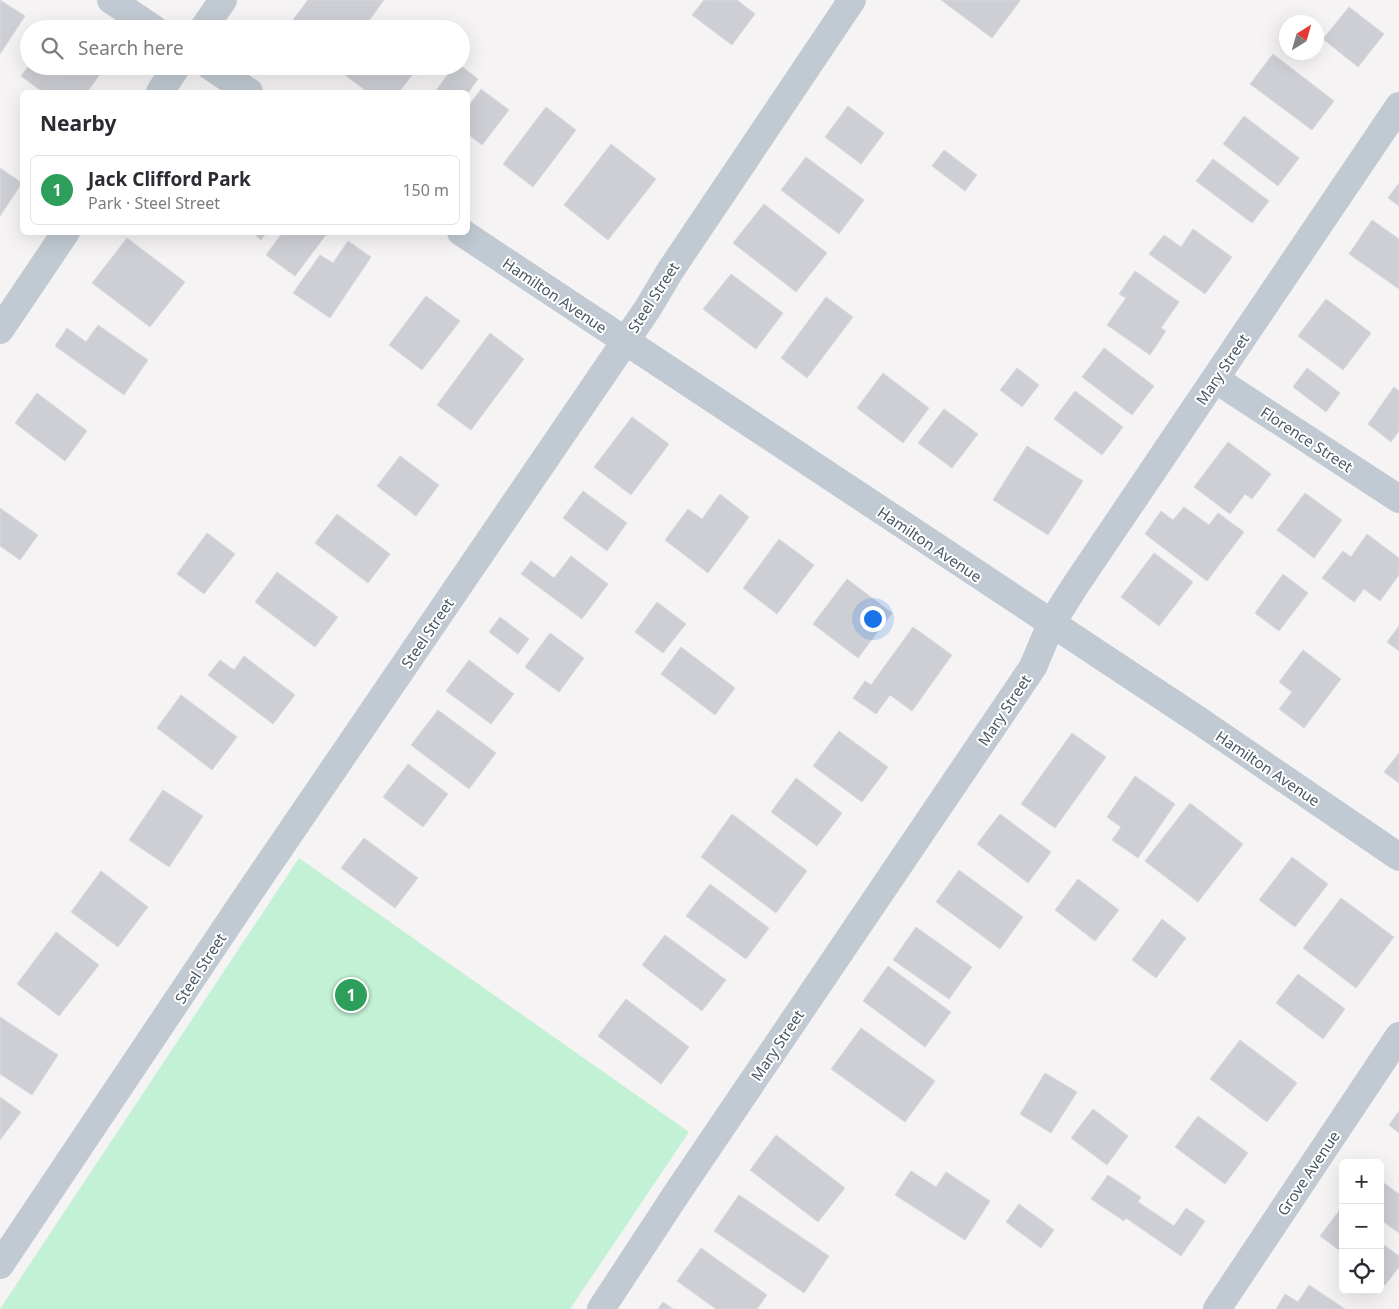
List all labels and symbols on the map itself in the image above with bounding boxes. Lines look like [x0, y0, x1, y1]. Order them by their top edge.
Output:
north arrow [1279, 15, 1324, 60]
street label: Hamilton Avenue [499, 253, 611, 337]
street label: Steel Street [623, 257, 684, 336]
street label: Mary Street [1191, 329, 1253, 408]
street label: Florence Street [1257, 402, 1357, 477]
street label: Hamilton Avenue [874, 502, 986, 586]
street label: Steel Street [396, 594, 458, 672]
your location [860, 606, 886, 632]
street label: Mary Street [973, 670, 1035, 749]
street label: Hamilton Avenue [1212, 726, 1324, 810]
street label: Steel Street [170, 928, 231, 1007]
pin: 1 [335, 976, 367, 1014]
street label: Mary Street [746, 1005, 808, 1084]
street label: Grove Avenue [1272, 1127, 1344, 1219]

